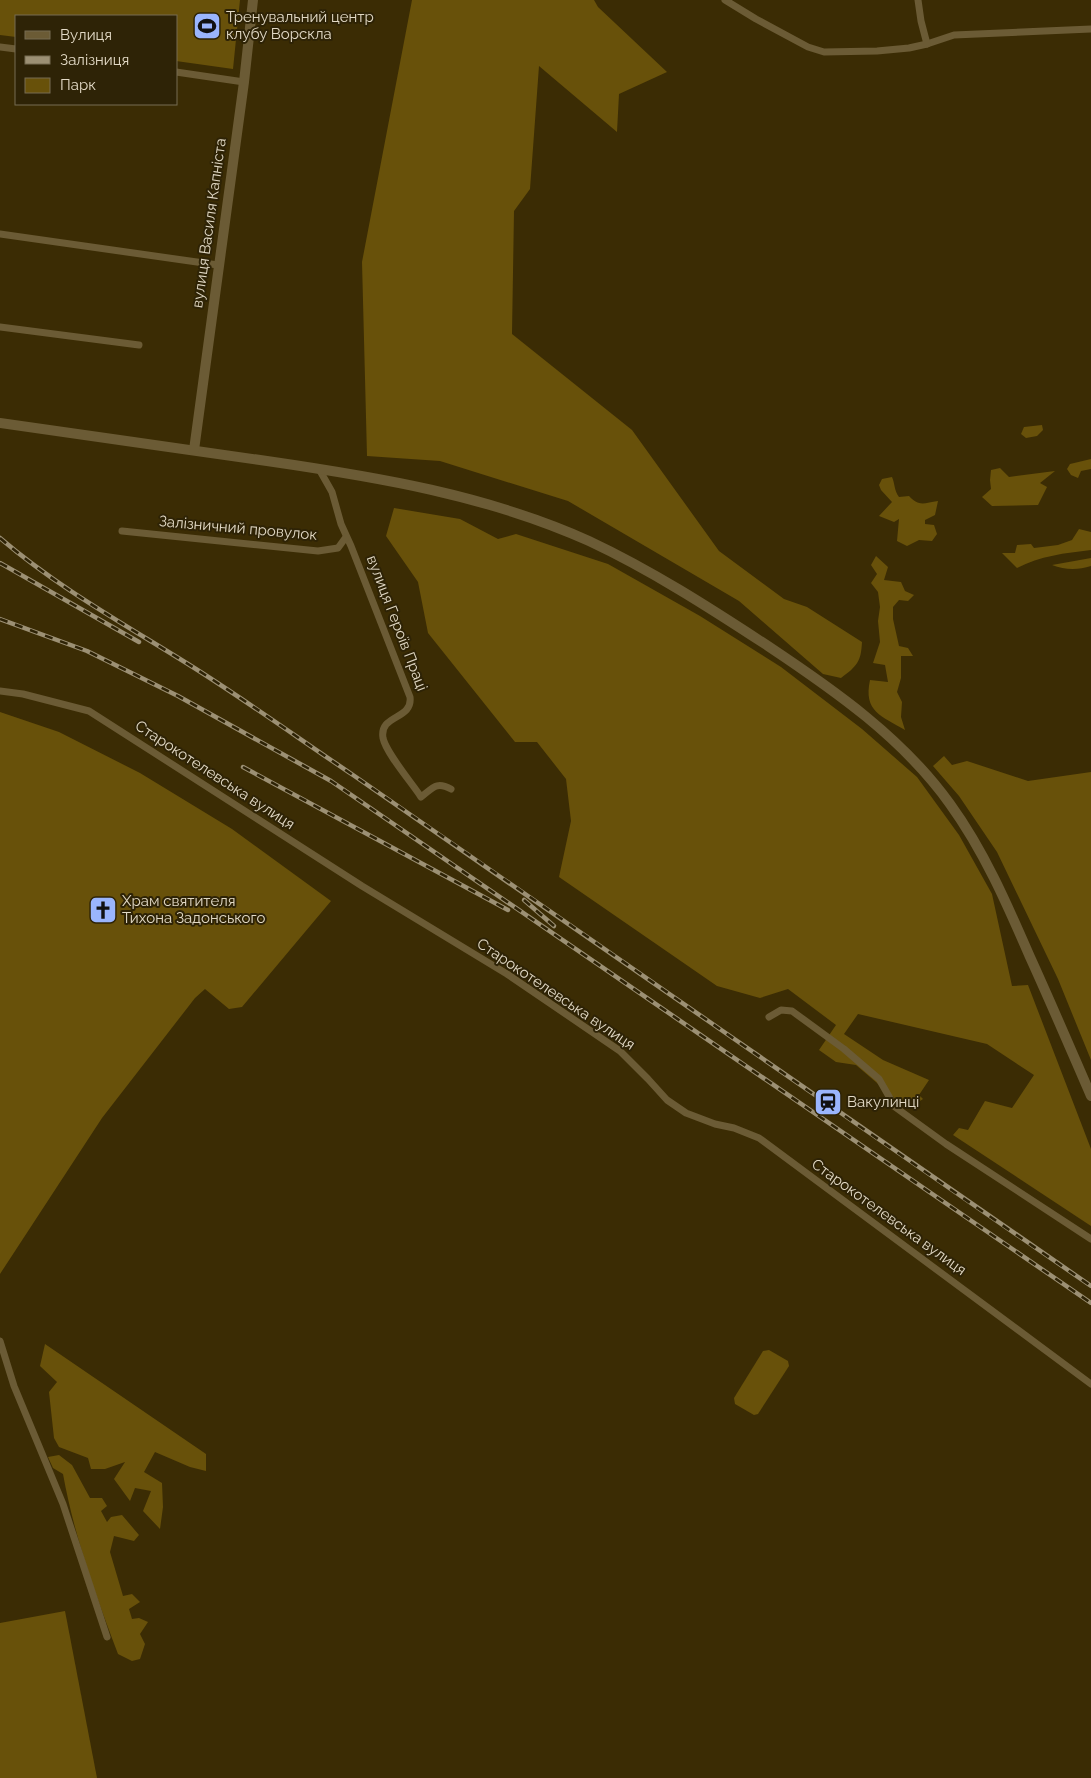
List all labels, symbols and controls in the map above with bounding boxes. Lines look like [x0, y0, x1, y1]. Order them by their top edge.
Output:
place label: Тренувальний центр клубу Ворскла [226, 8, 374, 43]
sports icon: Тренувальний центр клубу Ворскла [192, 11, 222, 41]
legend [15, 15, 178, 105]
text: Вулиця [60, 26, 112, 44]
text: Залізниця [60, 51, 129, 69]
text: Парк [60, 76, 96, 94]
street label: вулиця Василя Капніста [188, 137, 230, 309]
street label: Залізничний провулок [158, 512, 318, 544]
street label: вулиця Героїв Праці [363, 553, 431, 693]
street label: Старокотелевська вулиця [132, 717, 298, 833]
place label: Храм святителя Тихона Задонського [122, 892, 266, 927]
church icon: Храм святителя Тихона Задонського [88, 895, 118, 925]
street label: Старокотелевська вулиця [474, 934, 638, 1054]
station icon: Вакулинці [813, 1087, 843, 1117]
place label: Вакулинці [847, 1093, 919, 1111]
street label: Старокотелевська вулиця [808, 1155, 970, 1279]

